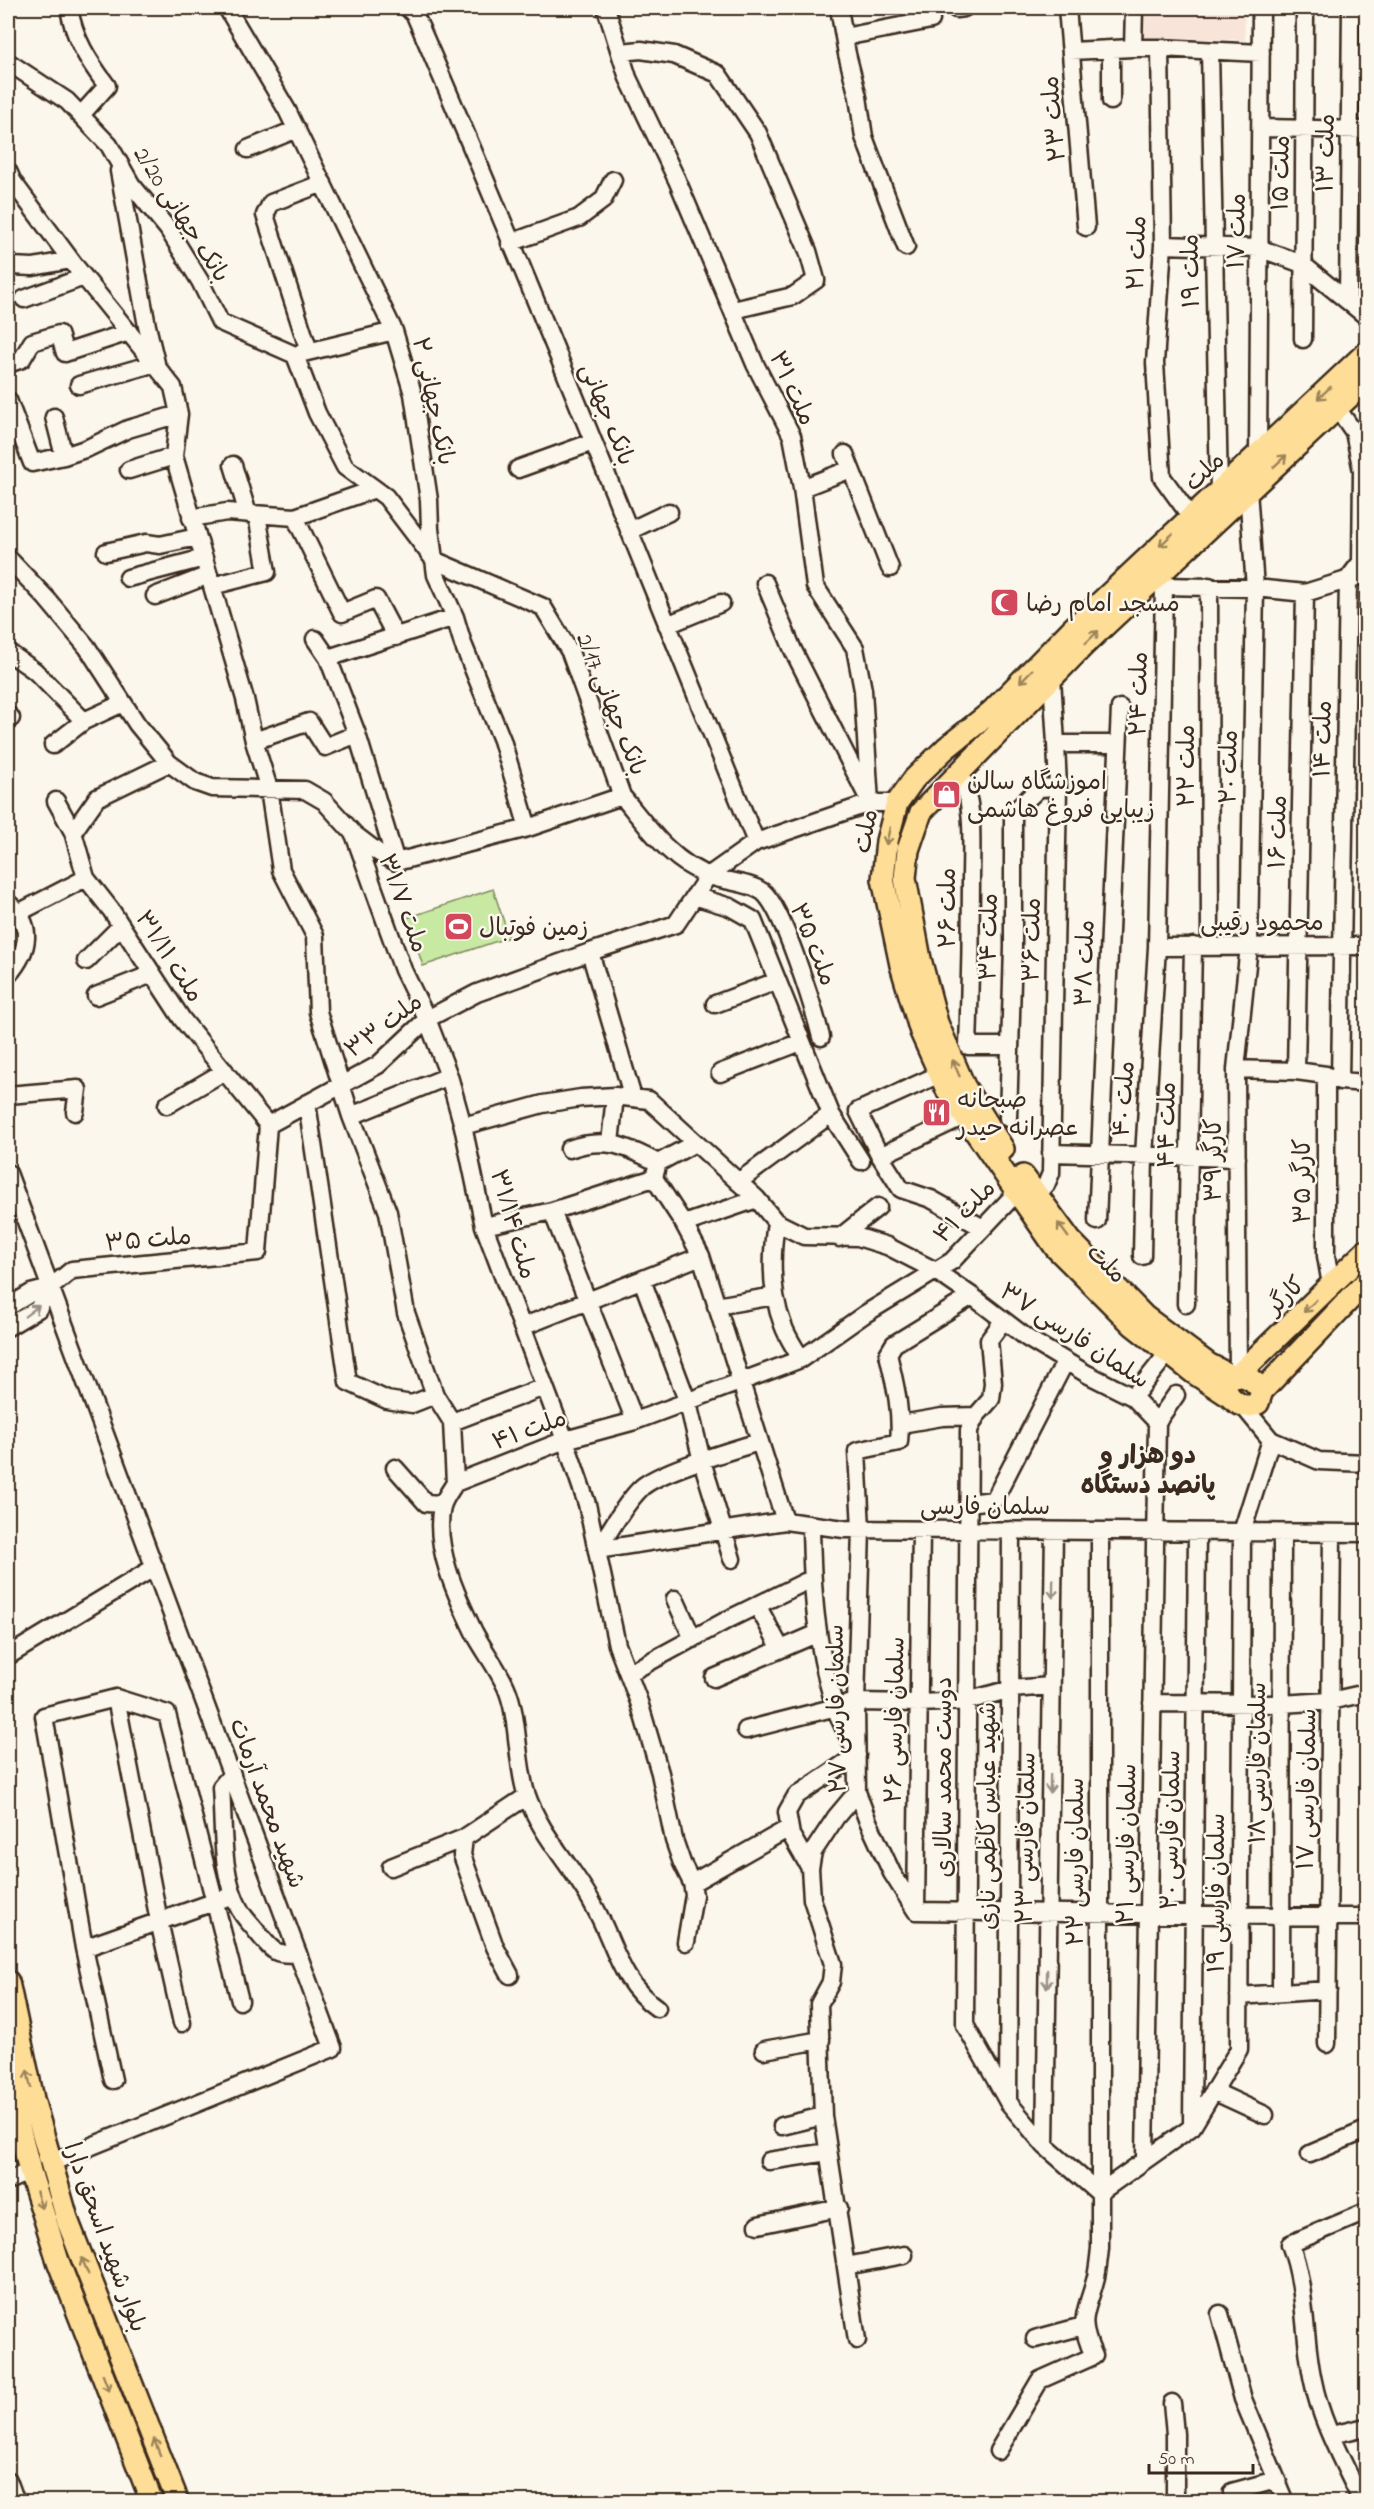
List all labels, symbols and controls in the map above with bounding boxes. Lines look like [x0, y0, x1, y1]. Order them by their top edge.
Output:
street label: ملت ۲۳ [1034, 74, 1077, 163]
street label: ملت ۱۳ [1309, 113, 1346, 193]
street label: ملت ۱۵ [1264, 135, 1301, 211]
street label: بانک جهانی 2/20 [123, 141, 237, 290]
street label: ملت ۱۷ [1220, 193, 1257, 269]
street label: ملت ۲۱ [1120, 215, 1157, 291]
street label: ملت ۱۹ [1174, 234, 1211, 308]
street label: بانک جهانی ۲ [401, 334, 462, 469]
street label: ملت ۳۱ [758, 346, 823, 432]
street label: بانک جهانی [569, 358, 642, 472]
one-way arrow [1317, 386, 1332, 400]
street label: ملت [1178, 445, 1234, 501]
one-way arrow [1272, 454, 1287, 468]
one-way arrow [1159, 533, 1174, 547]
mosque icon: مسجد امام رضا [989, 587, 1021, 619]
place label: مسجد امام رضا [1026, 588, 1180, 623]
street label: بانک جهانی 2/17 [565, 628, 654, 781]
one-way arrow [1084, 630, 1099, 645]
street label: ملت ۲۴ [1122, 651, 1159, 737]
one-way arrow [1019, 669, 1033, 684]
street label: ملت ۱۴ [1306, 700, 1343, 778]
street label: ملت ۲۲ [1171, 725, 1206, 807]
street label: ملت ۲۰ [1212, 730, 1249, 805]
place label: اموزشگاه سالن زیبایی فروغ هاشمی [967, 766, 1155, 829]
shop icon: اموزشگاه سالن زیبایی فروغ هاشمی [930, 779, 962, 811]
street label: ملت ۱۶ [1261, 795, 1298, 869]
street label: ملت [846, 806, 889, 857]
one-way arrow [882, 826, 893, 845]
street label: ملت ۳۱/۷ [368, 849, 436, 958]
street label: ملت ۲۶ [932, 867, 967, 949]
street label: ملت ۳۴ [972, 893, 1009, 981]
street label: ملت ۳۵ [779, 898, 844, 992]
street label: ملت ۳۶ [1015, 898, 1052, 983]
street label: ملت ۳۱/۱۱ [125, 904, 211, 1010]
street label: محمود رقیبی [1200, 907, 1324, 942]
sports icon: زمین فوتبال [442, 911, 474, 943]
place label: زمین فوتبال [479, 912, 588, 947]
street label: ملت ۳۸ [1067, 919, 1106, 1007]
street label: ملت ۳۳ [338, 986, 431, 1068]
one-way arrow [950, 1059, 961, 1077]
street label: ملت ۴۰ [1105, 1060, 1146, 1138]
street label: ملت ۴۴ [1150, 1082, 1187, 1168]
place label: صبحانه عصرانه حیدر [955, 1084, 1080, 1147]
restaurant icon: صبحانه عصرانه حیدر [920, 1097, 952, 1129]
street label: کارگر ۳۹ [1198, 1118, 1233, 1202]
street label: کارگر ۳۵ [1287, 1138, 1322, 1224]
street label: ملت ۳۱/۱۴ [479, 1166, 544, 1284]
street label: ملت ۴۱ [926, 1173, 1005, 1253]
street label: ملت ۳۵ [104, 1220, 193, 1263]
one-way arrow [1056, 1223, 1069, 1239]
street label: ملت [1077, 1237, 1133, 1293]
street label: کارگر [1258, 1269, 1314, 1326]
street label: سلمان فارسی ۳۷ [992, 1275, 1156, 1399]
one-way arrow [1302, 1299, 1317, 1314]
one-way arrow [24, 1304, 40, 1317]
street label: ملت ۴۱ [488, 1402, 572, 1461]
district label: دو هزار و پانصد دستگاه [1080, 1438, 1216, 1506]
street label: سلمان فارسی [920, 1491, 1050, 1526]
one-way arrow [1047, 1579, 1059, 1599]
street label: سلمان فارسی ۲۷ [820, 1624, 857, 1794]
street label: سلمان فارسی ۲۶ [878, 1636, 915, 1804]
street label: دوست محمد سالاری [928, 1677, 963, 1877]
street label: سلمان فارسی ۱۸ [1242, 1682, 1277, 1844]
street label: شهید عباس کاظمی نازی [972, 1702, 1007, 1930]
street label: سلمان فارسی ۱۷ [1290, 1708, 1327, 1870]
street label: شهید محمد آرمات [219, 1714, 313, 1894]
street label: سلمان فارسی ۲۰ [1154, 1750, 1191, 1910]
street label: سلمان فارسی ۲۳ [1009, 1752, 1046, 1924]
street label: سلمان فارسی ۲۱ [1110, 1763, 1147, 1925]
one-way arrow [1044, 1774, 1056, 1794]
street label: سلمان فارسی ۲۲ [1060, 1778, 1095, 1946]
street label: سلمان فارسی ۱۹ [1201, 1813, 1236, 1973]
one-way arrow [1041, 1969, 1053, 1989]
one-way arrow [23, 2070, 34, 2089]
street label: بلوار شهید اسحق دارا [53, 2138, 154, 2338]
one-way arrow [34, 2190, 45, 2209]
one-way arrow [79, 2257, 90, 2275]
one-way arrow [101, 2373, 112, 2392]
scale bar [1149, 2437, 1252, 2475]
one-way arrow [150, 2438, 161, 2457]
text: 50 m [1158, 2447, 1195, 2473]

